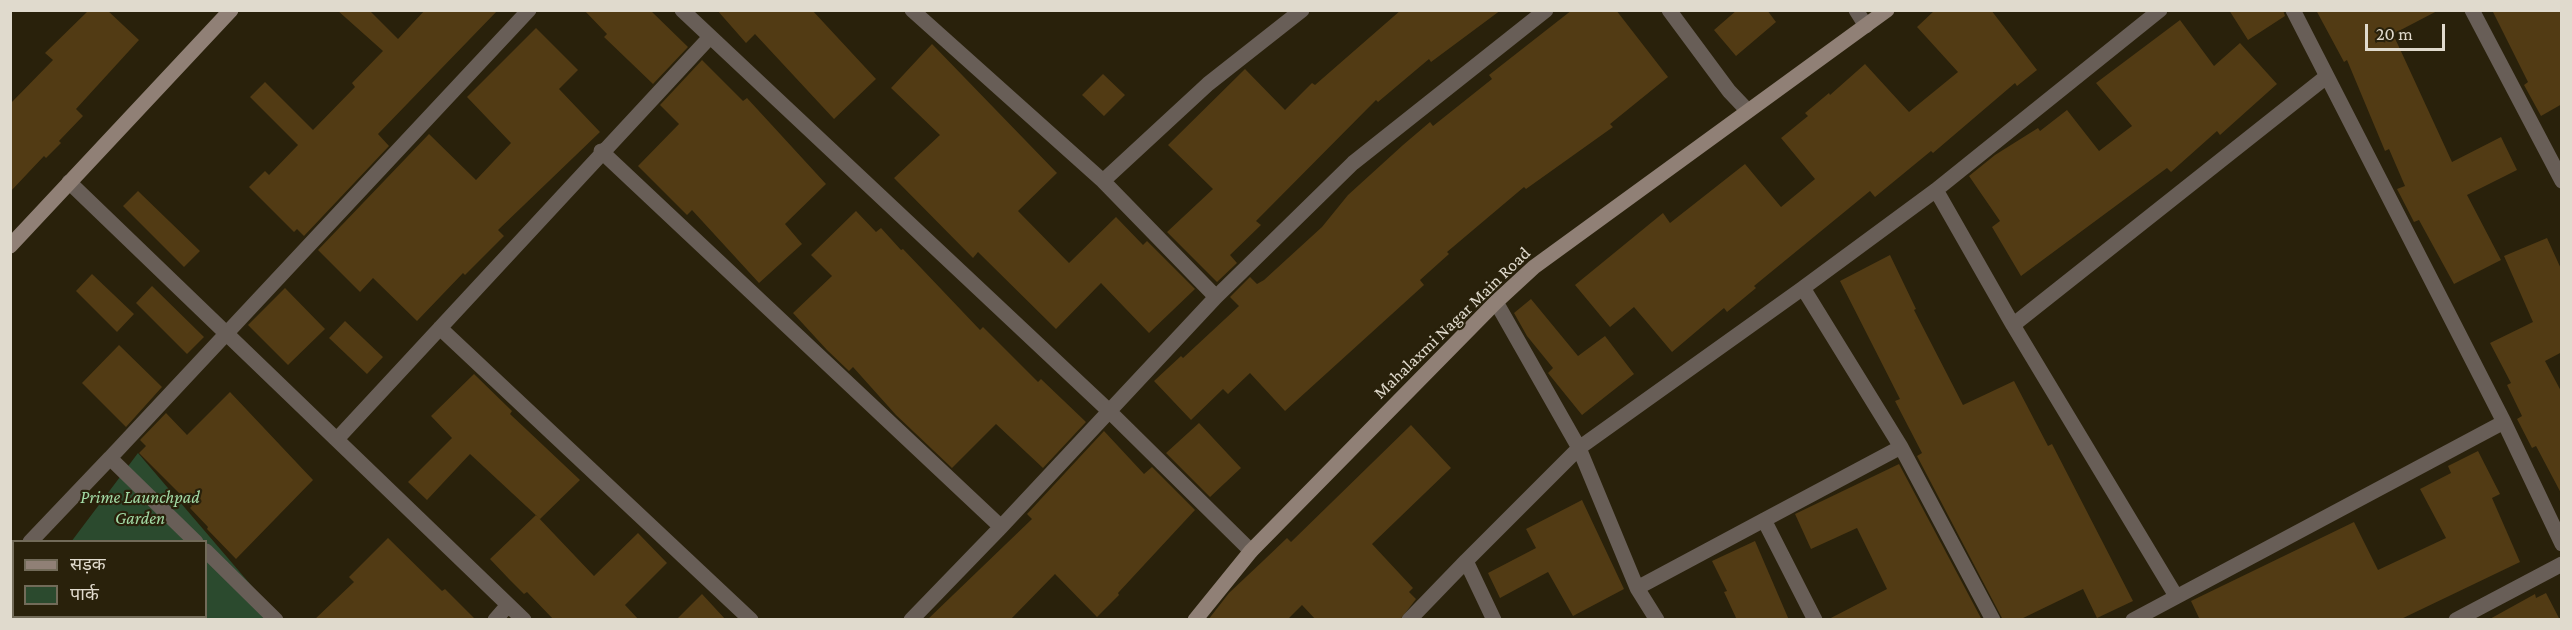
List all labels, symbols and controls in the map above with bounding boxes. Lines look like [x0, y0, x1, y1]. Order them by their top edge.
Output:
scale bar [2368, 12, 2448, 50]
text: 20 m [2376, 24, 2413, 44]
street label: Mahalaxmi Nagar Main Road [1369, 242, 1535, 404]
park label: Prime Launchpad Garden [80, 486, 200, 528]
legend [12, 540, 207, 618]
text: सड़क [70, 554, 106, 574]
text: पार्क [70, 584, 99, 604]

